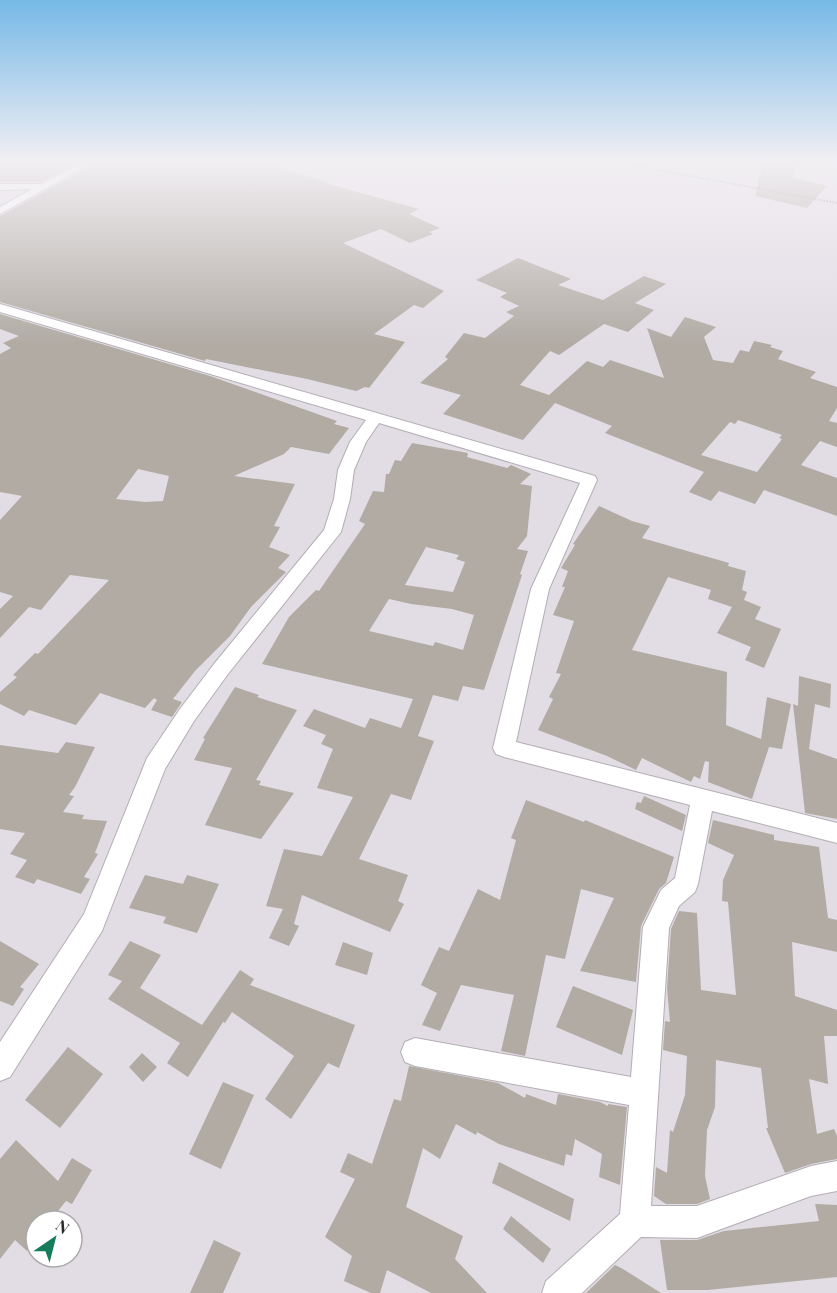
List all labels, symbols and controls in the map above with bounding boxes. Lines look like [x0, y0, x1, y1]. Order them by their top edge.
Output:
north arrow [24, 1209, 84, 1269]
text: N [52, 1214, 74, 1238]

